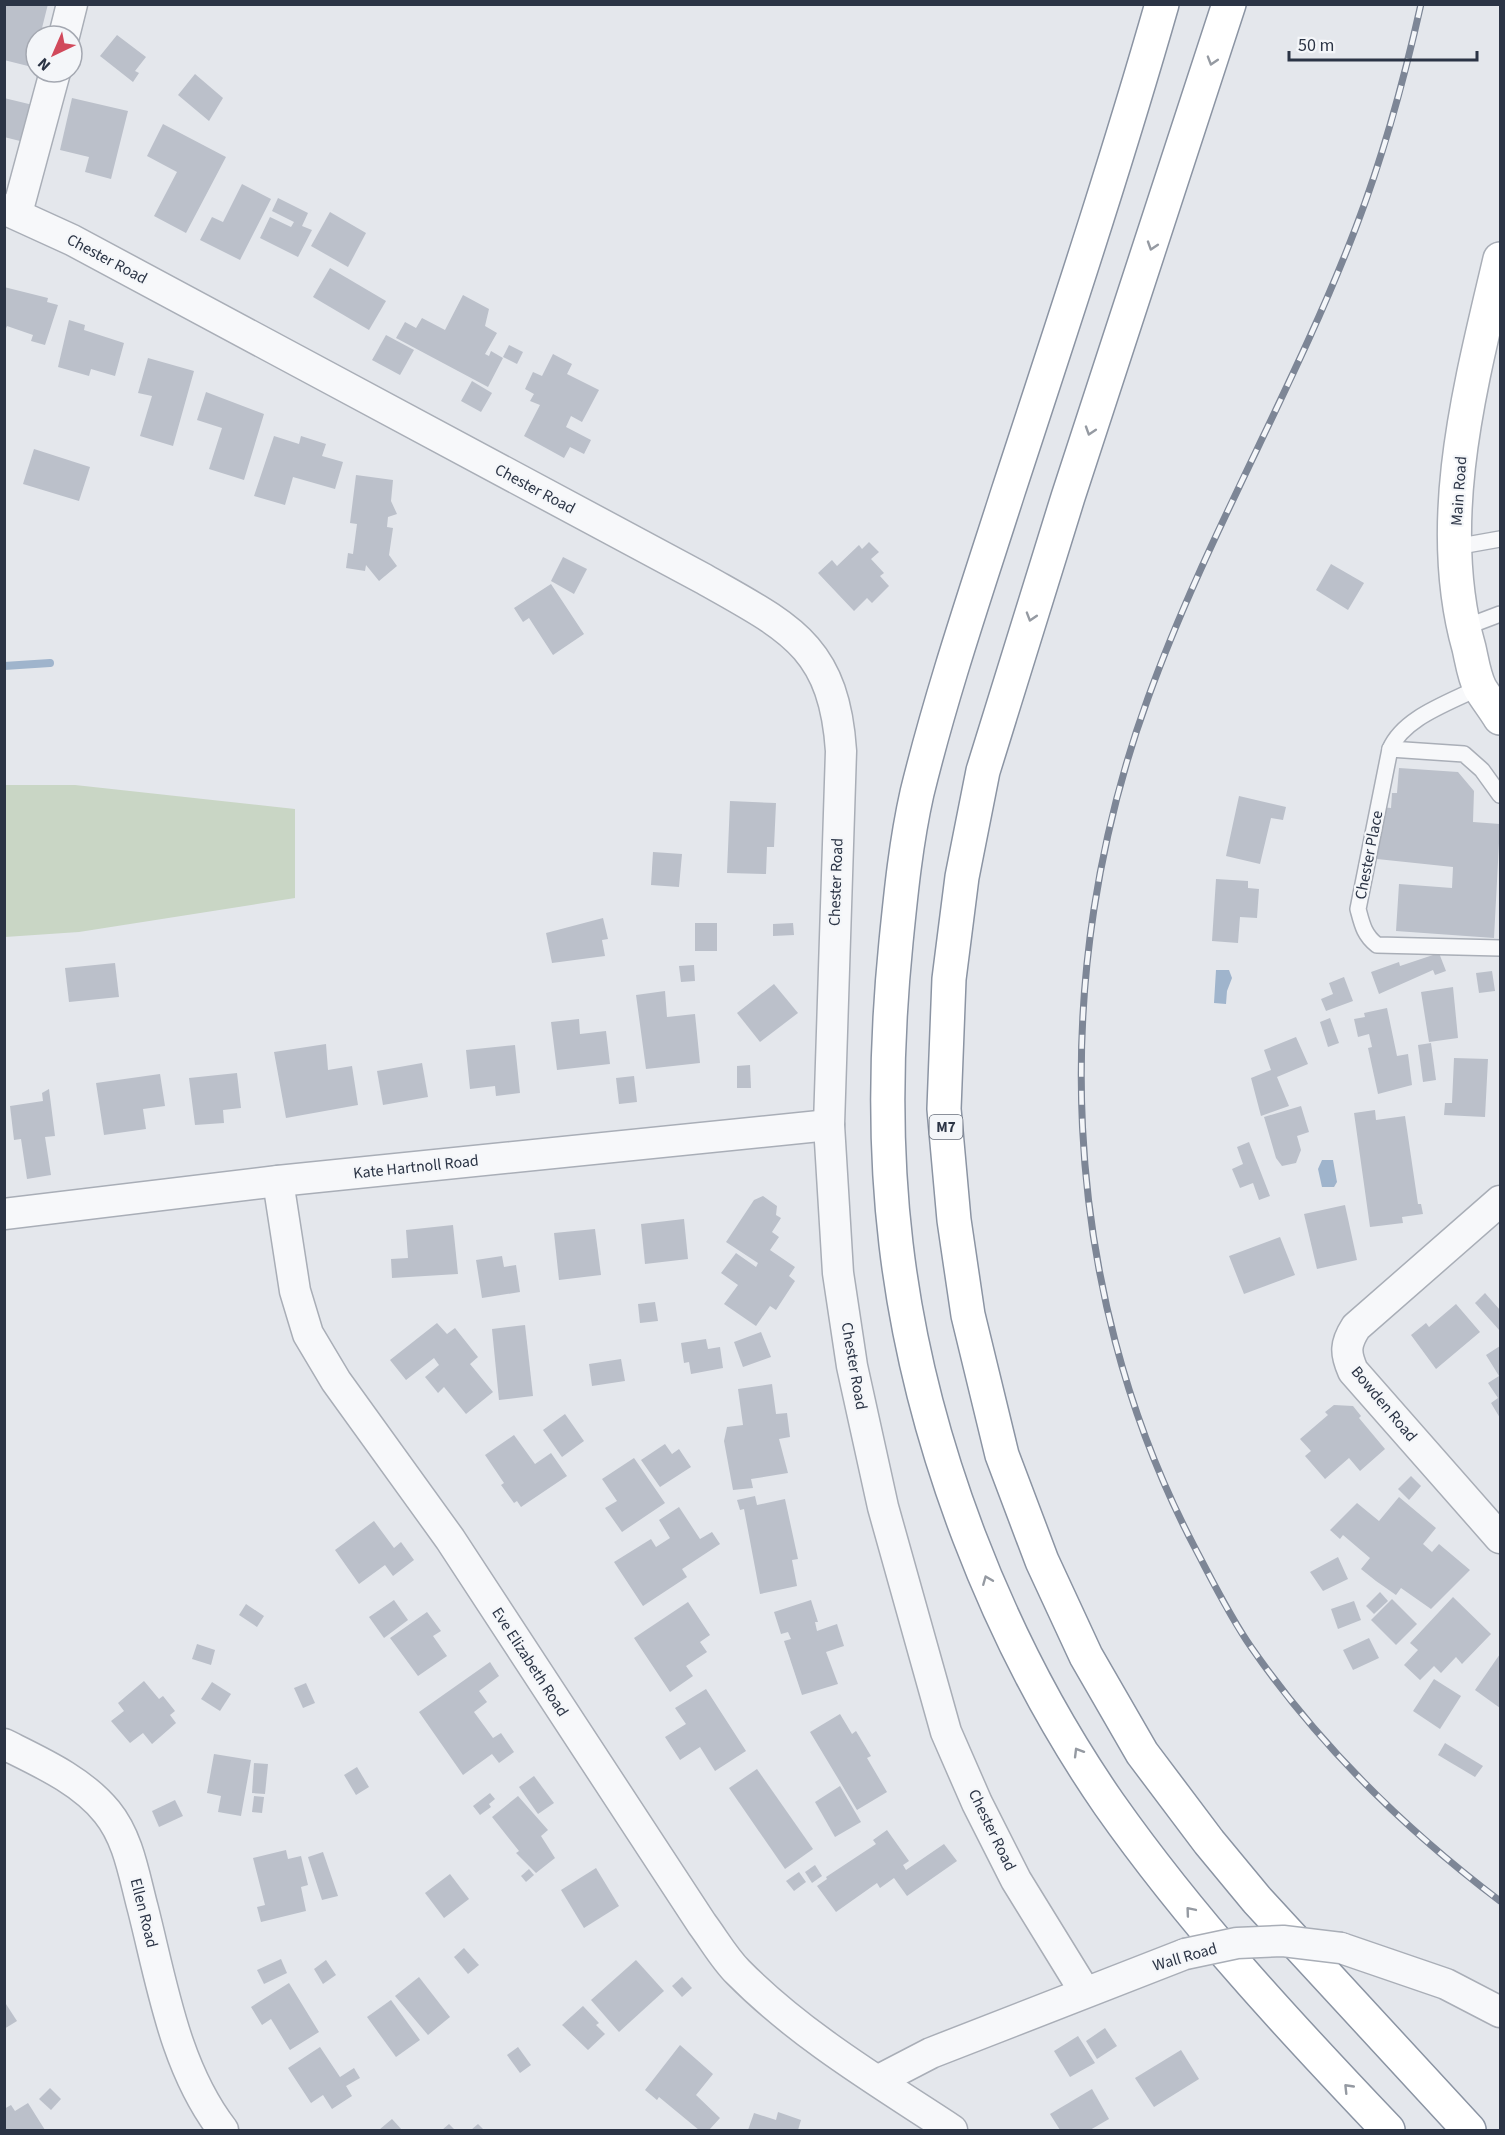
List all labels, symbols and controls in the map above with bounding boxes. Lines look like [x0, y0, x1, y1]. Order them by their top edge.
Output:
north arrow [24, 24, 84, 84]
scale bar [1289, 24, 1476, 62]
text: 50 m [1298, 33, 1334, 58]
text: N [33, 52, 56, 76]
one-way arrow [1207, 55, 1219, 65]
street label: Chester Road [63, 229, 151, 289]
one-way arrow [1146, 240, 1159, 251]
one-way arrow [1085, 425, 1097, 436]
street label: Main Road [1446, 455, 1472, 527]
street label: Chester Road [491, 459, 579, 519]
one-way arrow [1026, 611, 1038, 622]
street label: Chester Place [1350, 809, 1388, 901]
street label: Chester Road [823, 837, 849, 927]
road number: M7 [930, 1115, 962, 1139]
street label: Kate Hartnoll Road [352, 1149, 480, 1185]
street label: Chester Road [835, 1321, 873, 1411]
street label: Bowden Road [1346, 1361, 1422, 1447]
one-way arrow [982, 1575, 994, 1586]
street label: Eve Elizabeth Road [486, 1603, 574, 1721]
one-way arrow [1073, 1748, 1085, 1758]
street label: Chester Road [963, 1785, 1021, 1875]
street label: Ellen Road [125, 1876, 163, 1950]
one-way arrow [1186, 1907, 1197, 1918]
street label: Wall Road [1150, 1937, 1220, 1977]
one-way arrow [1344, 2084, 1355, 2095]

